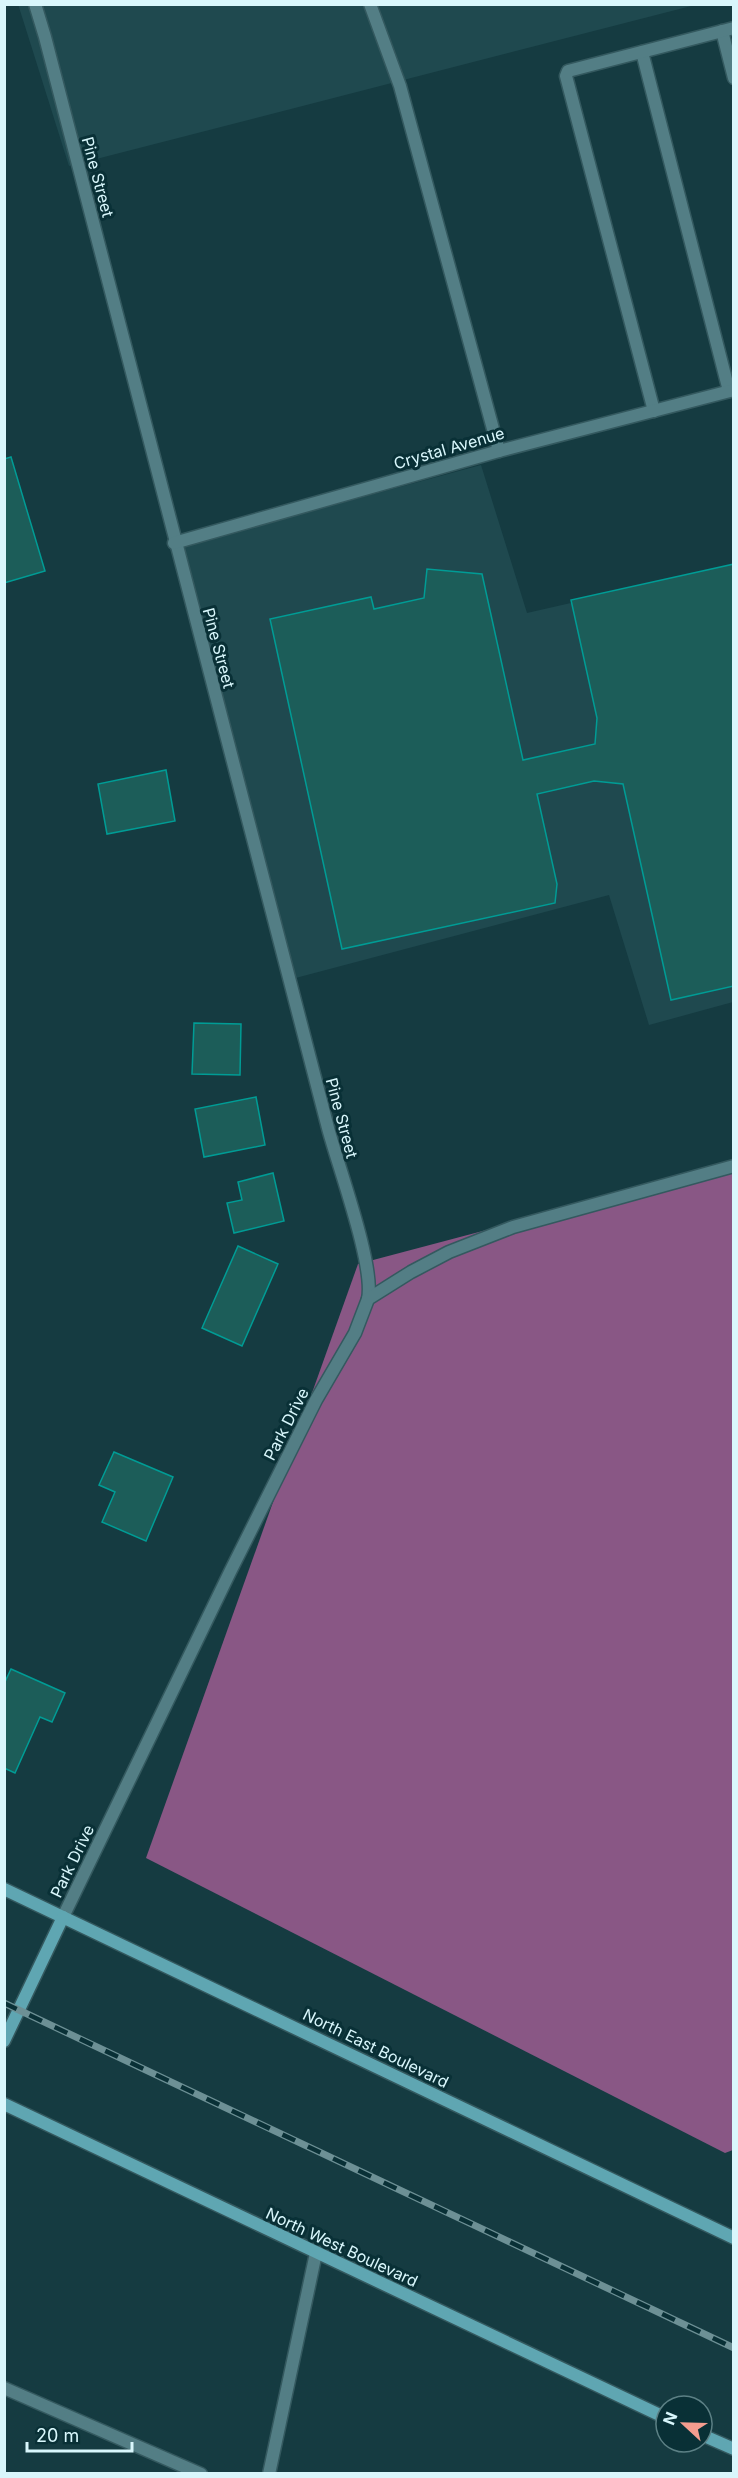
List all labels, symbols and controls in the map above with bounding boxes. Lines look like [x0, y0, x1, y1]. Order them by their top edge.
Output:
street label: Pine Street [78, 135, 118, 219]
street label: Crystal Avenue [391, 423, 507, 473]
street label: Pine Street [199, 606, 239, 690]
street label: Pine Street [322, 1076, 362, 1160]
street label: Park Drive [259, 1385, 313, 1463]
street label: Park Drive [46, 1821, 98, 1901]
street label: North East Boulevard [300, 2004, 452, 2092]
street label: North West Boulevard [263, 2203, 421, 2291]
north arrow [654, 2394, 714, 2454]
text: N [659, 2409, 682, 2428]
scale bar [27, 2415, 132, 2453]
text: 20 m [36, 2425, 79, 2446]

